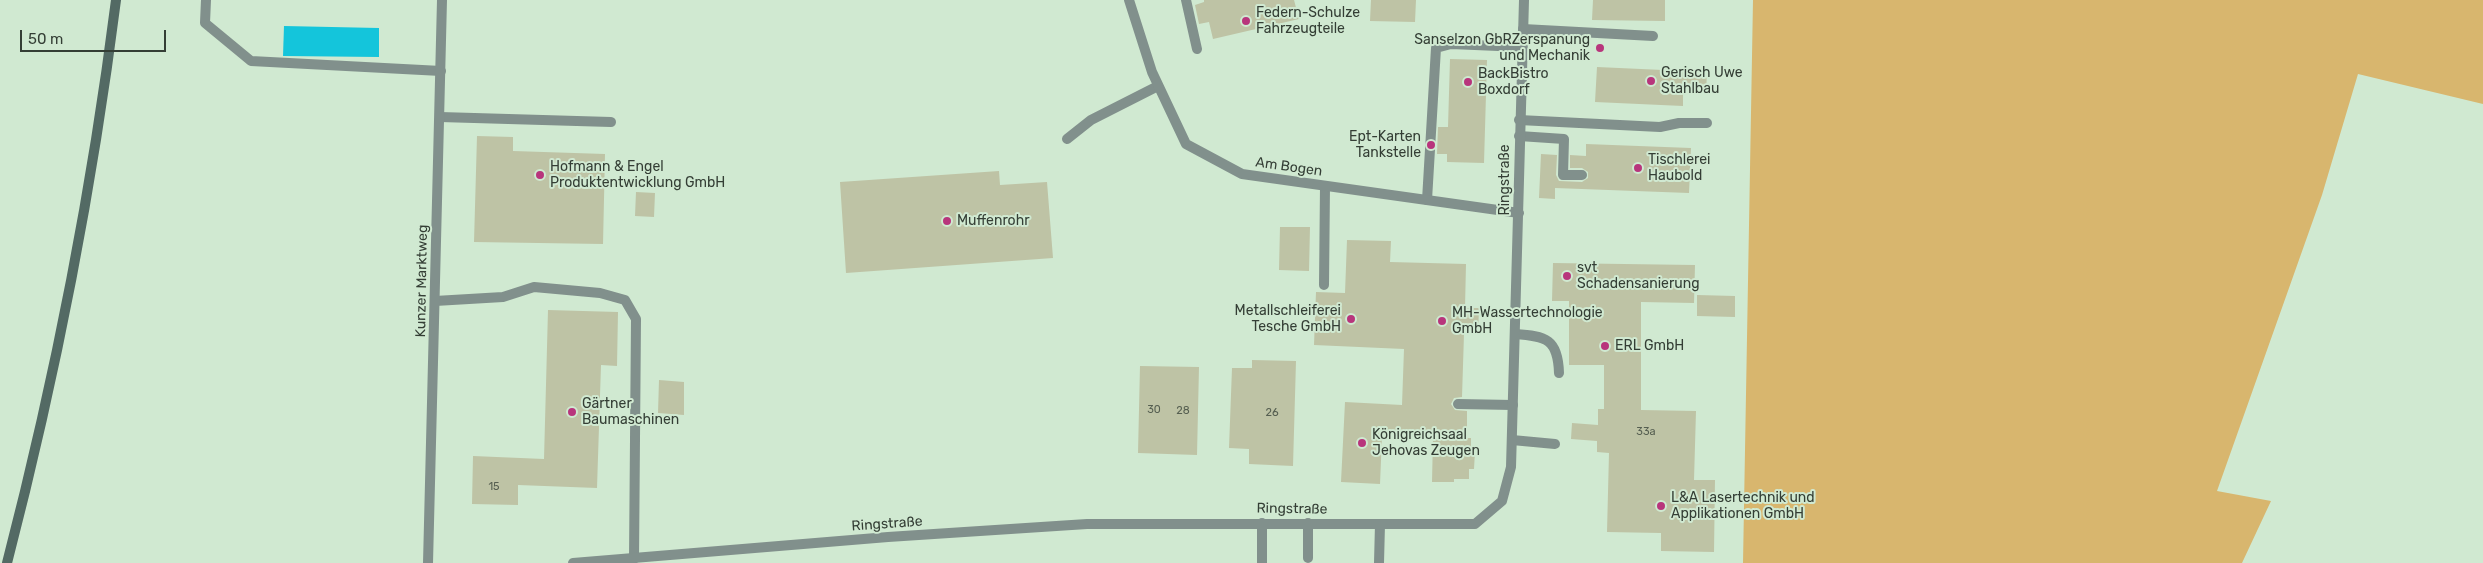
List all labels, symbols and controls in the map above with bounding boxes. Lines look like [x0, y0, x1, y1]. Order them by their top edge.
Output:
place label: Federn-Schulze Fahrzeugteile [1256, 5, 1360, 38]
marker: Federn-Schulze Fahrzeugteile [1240, 15, 1252, 27]
scale bar [22, 20, 169, 52]
text: 50 m [28, 30, 63, 48]
place label: Sanselzon GbRZerspanung und Mechanik [1414, 32, 1590, 64]
marker: Sanselzon GbRZerspanung und Mechanik [1594, 42, 1606, 54]
place label: Gerisch Uwe Stahlbau [1661, 65, 1743, 98]
place label: BackBistro Boxdorf [1478, 66, 1549, 98]
marker: Gerisch Uwe Stahlbau [1645, 75, 1657, 87]
marker: BackBistro Boxdorf [1462, 76, 1474, 88]
place label: Ept-Karten Tankstelle [1349, 129, 1421, 162]
marker: Ept-Karten Tankstelle [1425, 139, 1437, 151]
street label: Ringstraße [1497, 144, 1513, 216]
place label: Tischlerei Haubold [1648, 152, 1711, 184]
street label: Am Bogen [1254, 154, 1324, 180]
place label: Hofmann & Engel Produktentwicklung GmbH [550, 159, 725, 192]
marker: Tischlerei Haubold [1632, 162, 1644, 174]
marker: Hofmann & Engel Produktentwicklung GmbH [534, 169, 546, 181]
place label: Muffenrohr [957, 213, 1029, 229]
marker: Muffenrohr [941, 215, 953, 227]
street label: Kunzer Marktweg [413, 224, 431, 338]
place label: svt Schadensanierung [1577, 260, 1700, 292]
marker: svt Schadensanierung [1561, 270, 1573, 282]
place label: Metallschleiferei Tesche GmbH [1235, 303, 1341, 336]
place label: MH-Wassertechnologie GmbH [1452, 305, 1603, 338]
marker: Metallschleiferei Tesche GmbH [1345, 313, 1357, 325]
marker: MH-Wassertechnologie GmbH [1436, 315, 1448, 327]
place label: ERL GmbH [1615, 338, 1684, 354]
marker: ERL GmbH [1599, 340, 1611, 352]
place label: Gärtner Baumaschinen [582, 396, 679, 428]
house number: 30 [1147, 403, 1161, 417]
house number: 28 [1176, 404, 1190, 418]
marker: Gärtner Baumaschinen [566, 406, 578, 418]
house number: 26 [1265, 406, 1279, 420]
house number: 33a [1636, 425, 1656, 439]
place label: Königreichsaal Jehovas Zeugen [1372, 427, 1480, 460]
marker: Königreichsaal Jehovas Zeugen [1356, 437, 1368, 449]
house number: 15 [488, 480, 500, 494]
place label: L&A Lasertechnik und Applikationen GmbH [1671, 490, 1815, 522]
street label: Ringstraße [1256, 500, 1328, 518]
marker: L&A Lasertechnik und Applikationen GmbH [1655, 500, 1667, 512]
street label: Ringstraße [851, 513, 923, 535]

